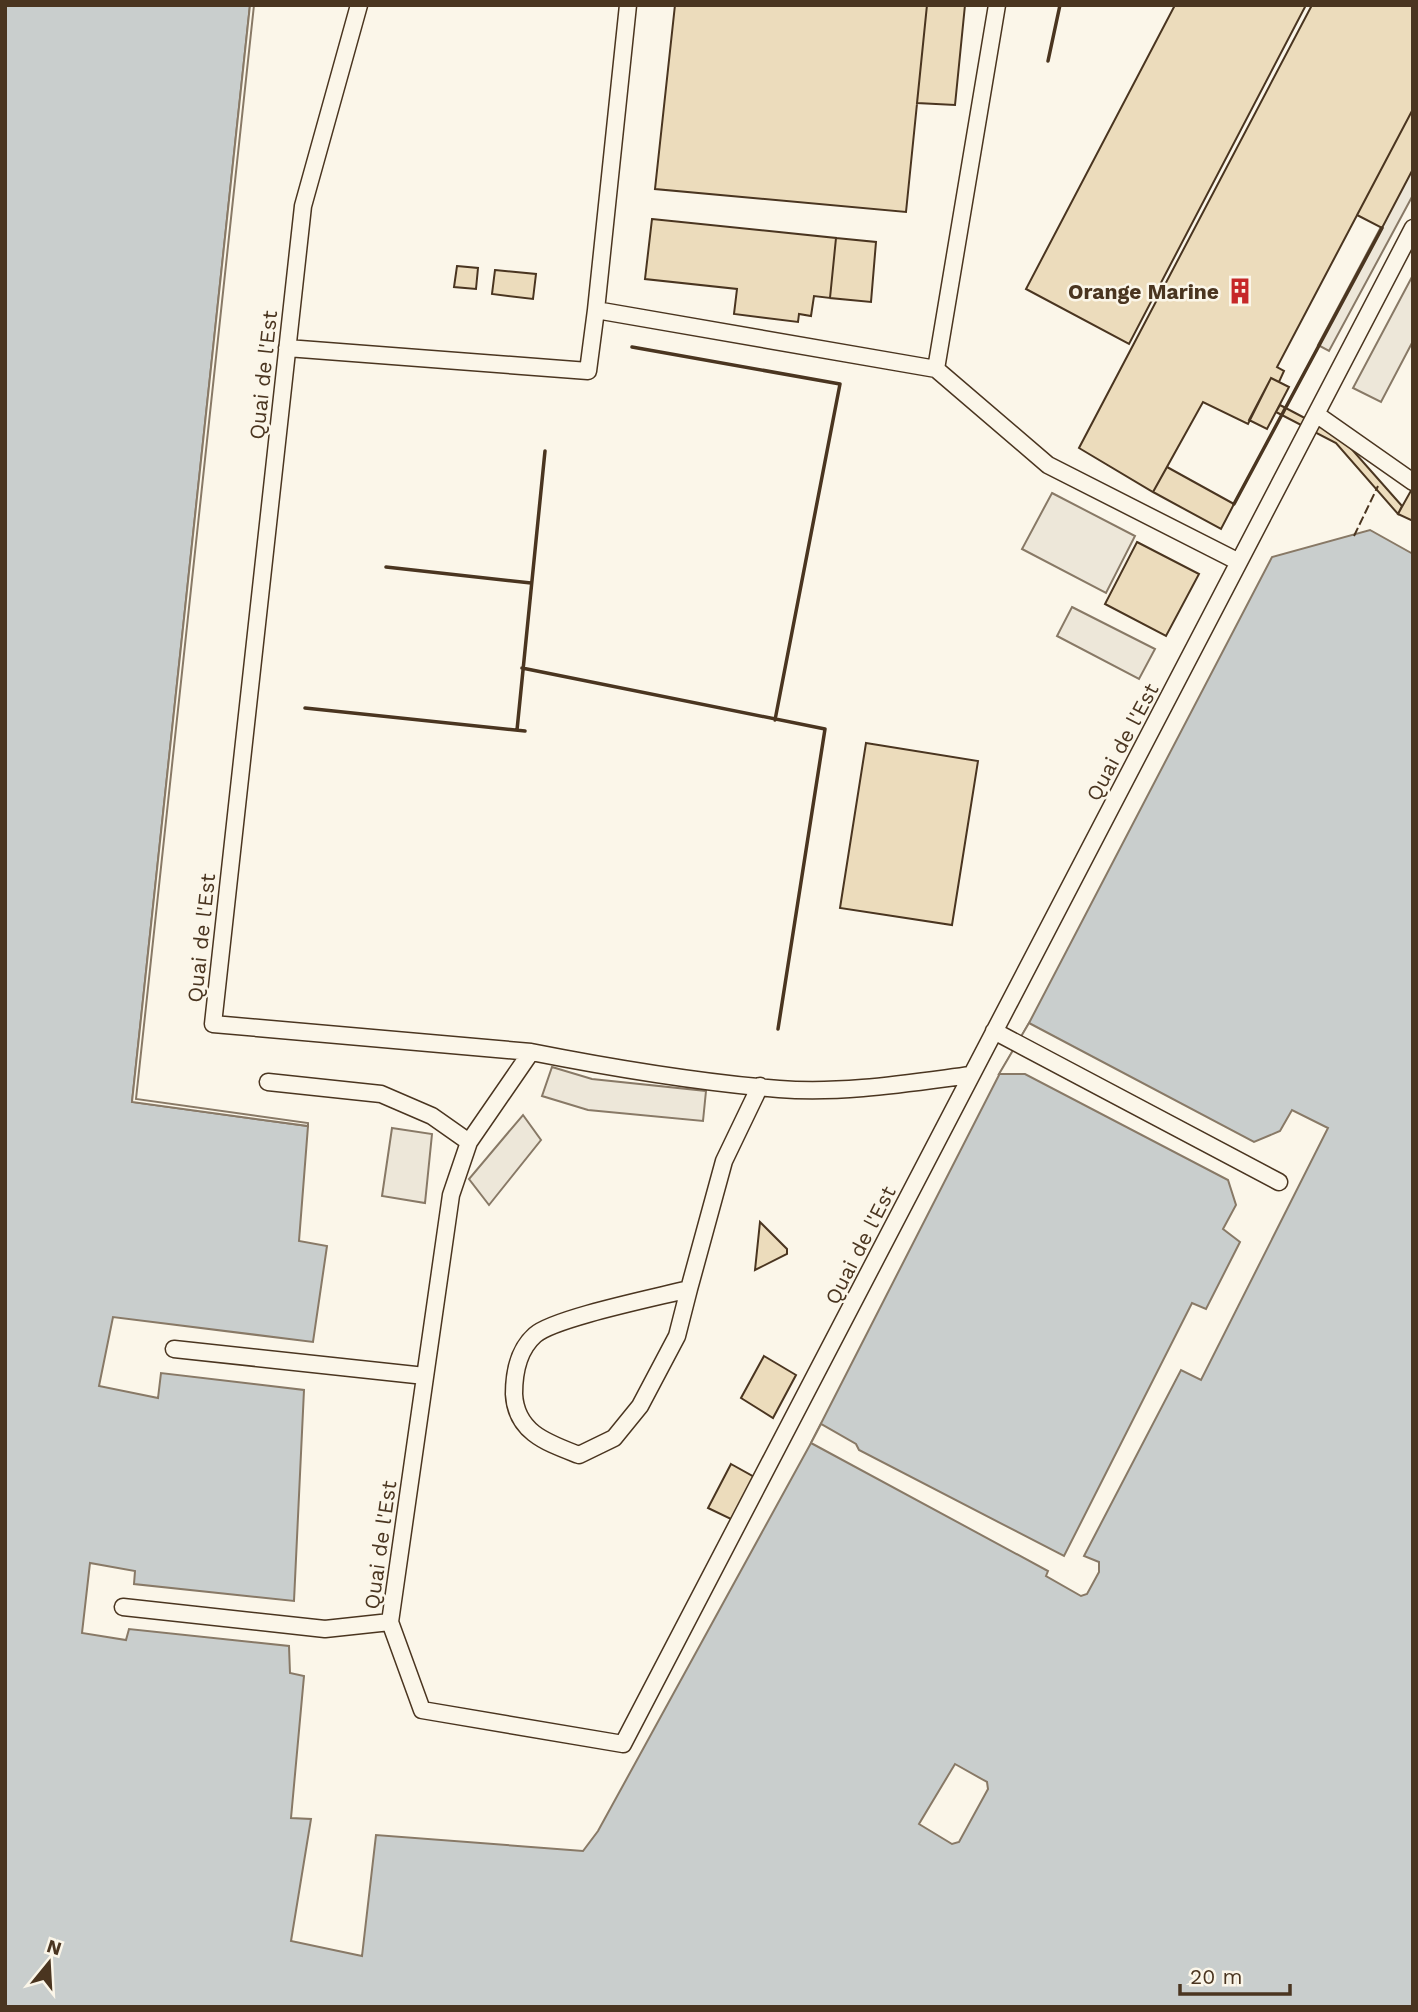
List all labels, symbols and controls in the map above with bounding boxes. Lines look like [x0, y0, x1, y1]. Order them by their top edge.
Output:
building icon: Orange Marine [1225, 276, 1255, 306]
place label: Orange Marine [1068, 279, 1219, 304]
street label: Quai de l'Est [244, 309, 282, 441]
street label: Quai de l'Est [1080, 679, 1164, 805]
street label: Quai de l'Est [182, 872, 220, 1004]
street label: Quai de l'Est [819, 1181, 901, 1309]
street label: Quai de l'Est [359, 1479, 401, 1611]
north arrow [14, 1928, 84, 1998]
text: N [44, 1934, 64, 1960]
scale bar [1180, 1952, 1290, 1996]
text: 20 m [1190, 1964, 1242, 1989]

